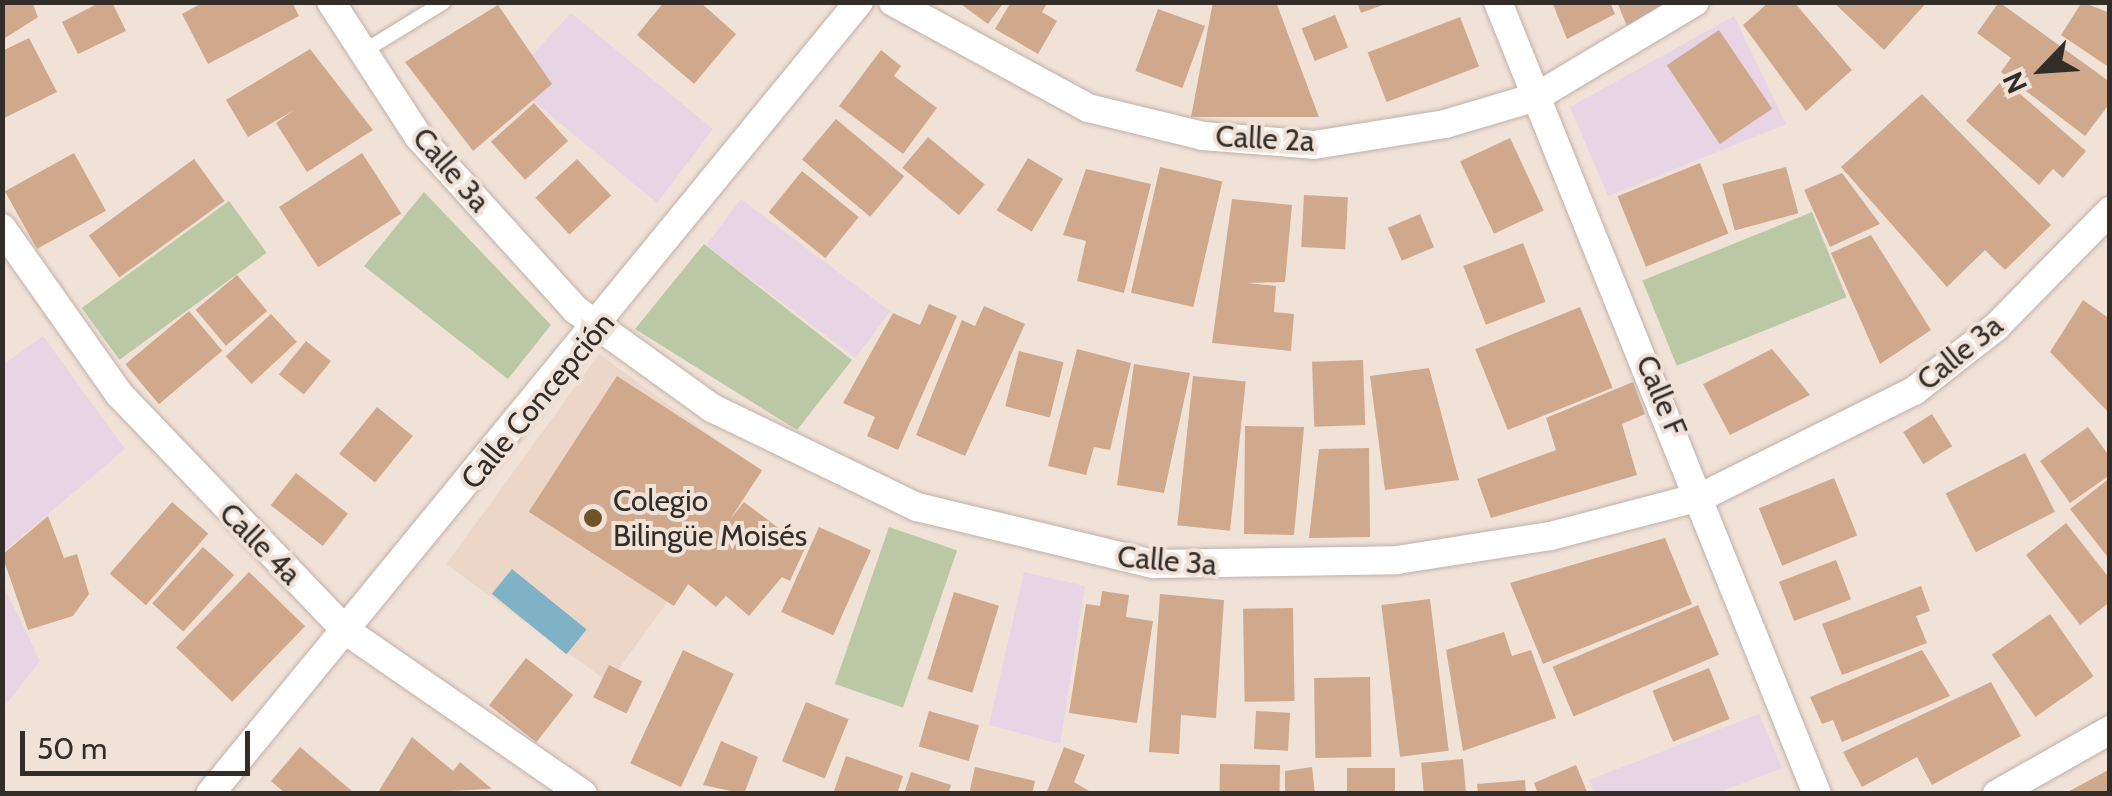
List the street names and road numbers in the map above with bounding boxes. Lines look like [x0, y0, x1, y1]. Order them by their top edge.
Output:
street label: Calle 2a [1215, 118, 1315, 160]
street label: Calle 3a [405, 121, 497, 219]
street label: Calle Concepción [454, 306, 622, 496]
street label: Calle 3a [1910, 308, 2010, 398]
street label: Calle F [1628, 350, 1694, 442]
street label: Calle 4a [212, 496, 308, 592]
street label: Calle 3a [1116, 539, 1218, 583]

